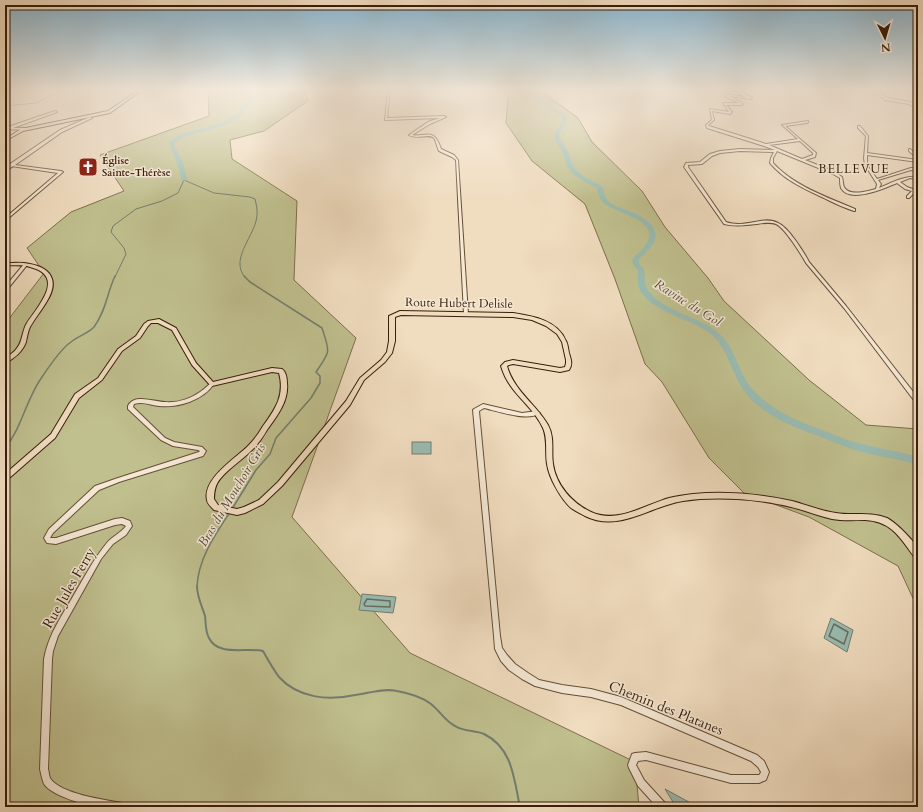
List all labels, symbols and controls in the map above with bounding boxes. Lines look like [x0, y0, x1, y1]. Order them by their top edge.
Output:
north arrow [865, 18, 905, 58]
text: N [880, 40, 891, 55]
place label: Église Sainte-Thérèse [102, 153, 171, 180]
church icon: Église Sainte-Thérèse [77, 156, 99, 178]
district label: BELLEVUE [818, 161, 890, 177]
water label: Ravine du Gol [651, 275, 725, 331]
street label: Route Hubert Delisle [405, 294, 513, 312]
water label: Bras du Mouchoir Gris [194, 439, 270, 550]
street label: Rue Jules Ferry [38, 544, 100, 632]
street label: Chemin des Platanes [606, 676, 726, 740]

